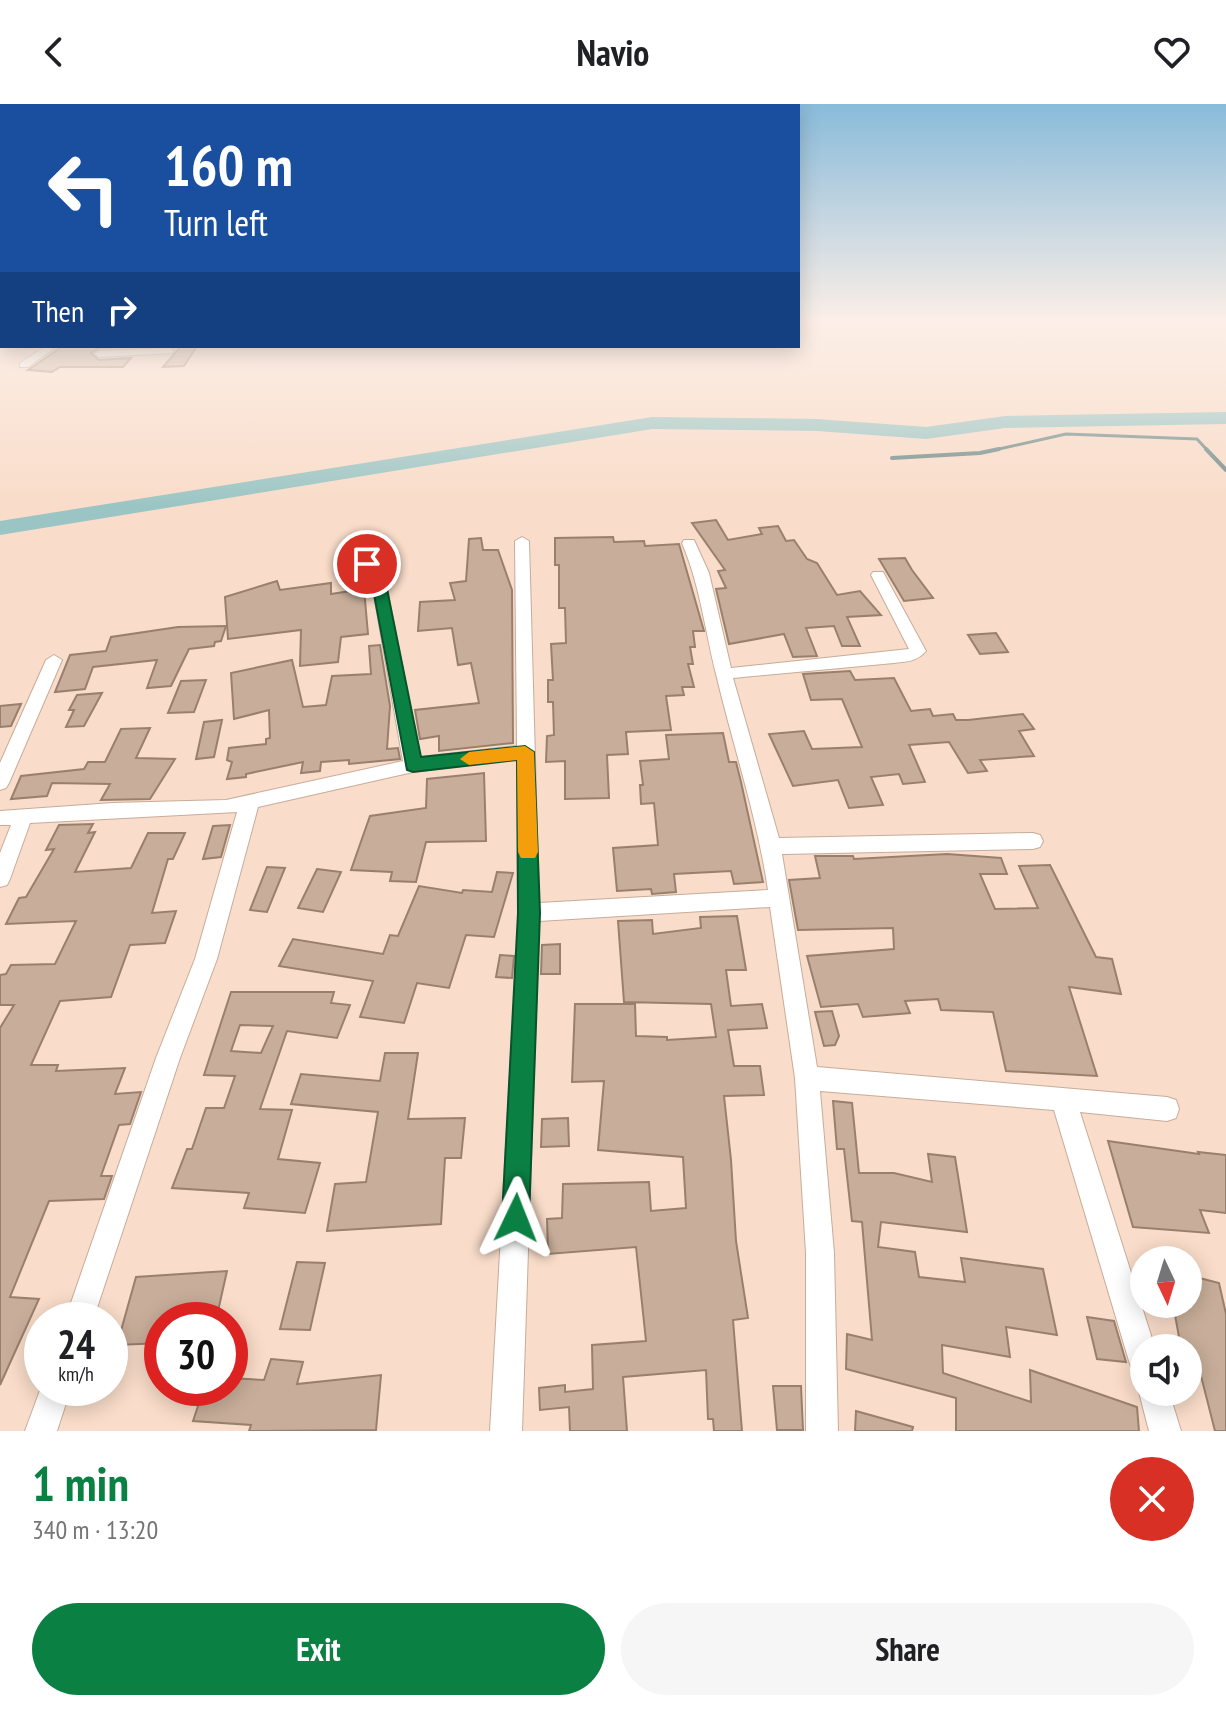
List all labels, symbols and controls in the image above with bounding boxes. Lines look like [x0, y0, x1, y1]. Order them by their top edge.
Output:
text: Navio [577, 29, 649, 76]
icon: back [32, 30, 76, 74]
icon: heart [1150, 30, 1194, 74]
text: 160 m [164, 129, 293, 201]
icon: left [32, 136, 136, 240]
text: Turn left [164, 199, 268, 246]
icon: right [100, 288, 144, 332]
text: Then [32, 291, 84, 330]
pin [333, 530, 401, 598]
icon: arrive [345, 542, 389, 586]
position arrow [474, 1176, 558, 1260]
north arrow [1130, 1246, 1202, 1318]
map controls [1130, 1246, 1202, 1406]
speed limit sign: 30 [144, 1302, 248, 1406]
text: 24 [57, 1318, 95, 1370]
button: sound [1130, 1334, 1202, 1406]
text: km/h [58, 1361, 94, 1387]
text: 1 min [32, 1452, 129, 1514]
button: close [1110, 1457, 1194, 1541]
text: 340 m · 13:20 [32, 1513, 158, 1546]
button: Exit [32, 1603, 605, 1695]
button: Share [621, 1603, 1194, 1695]

